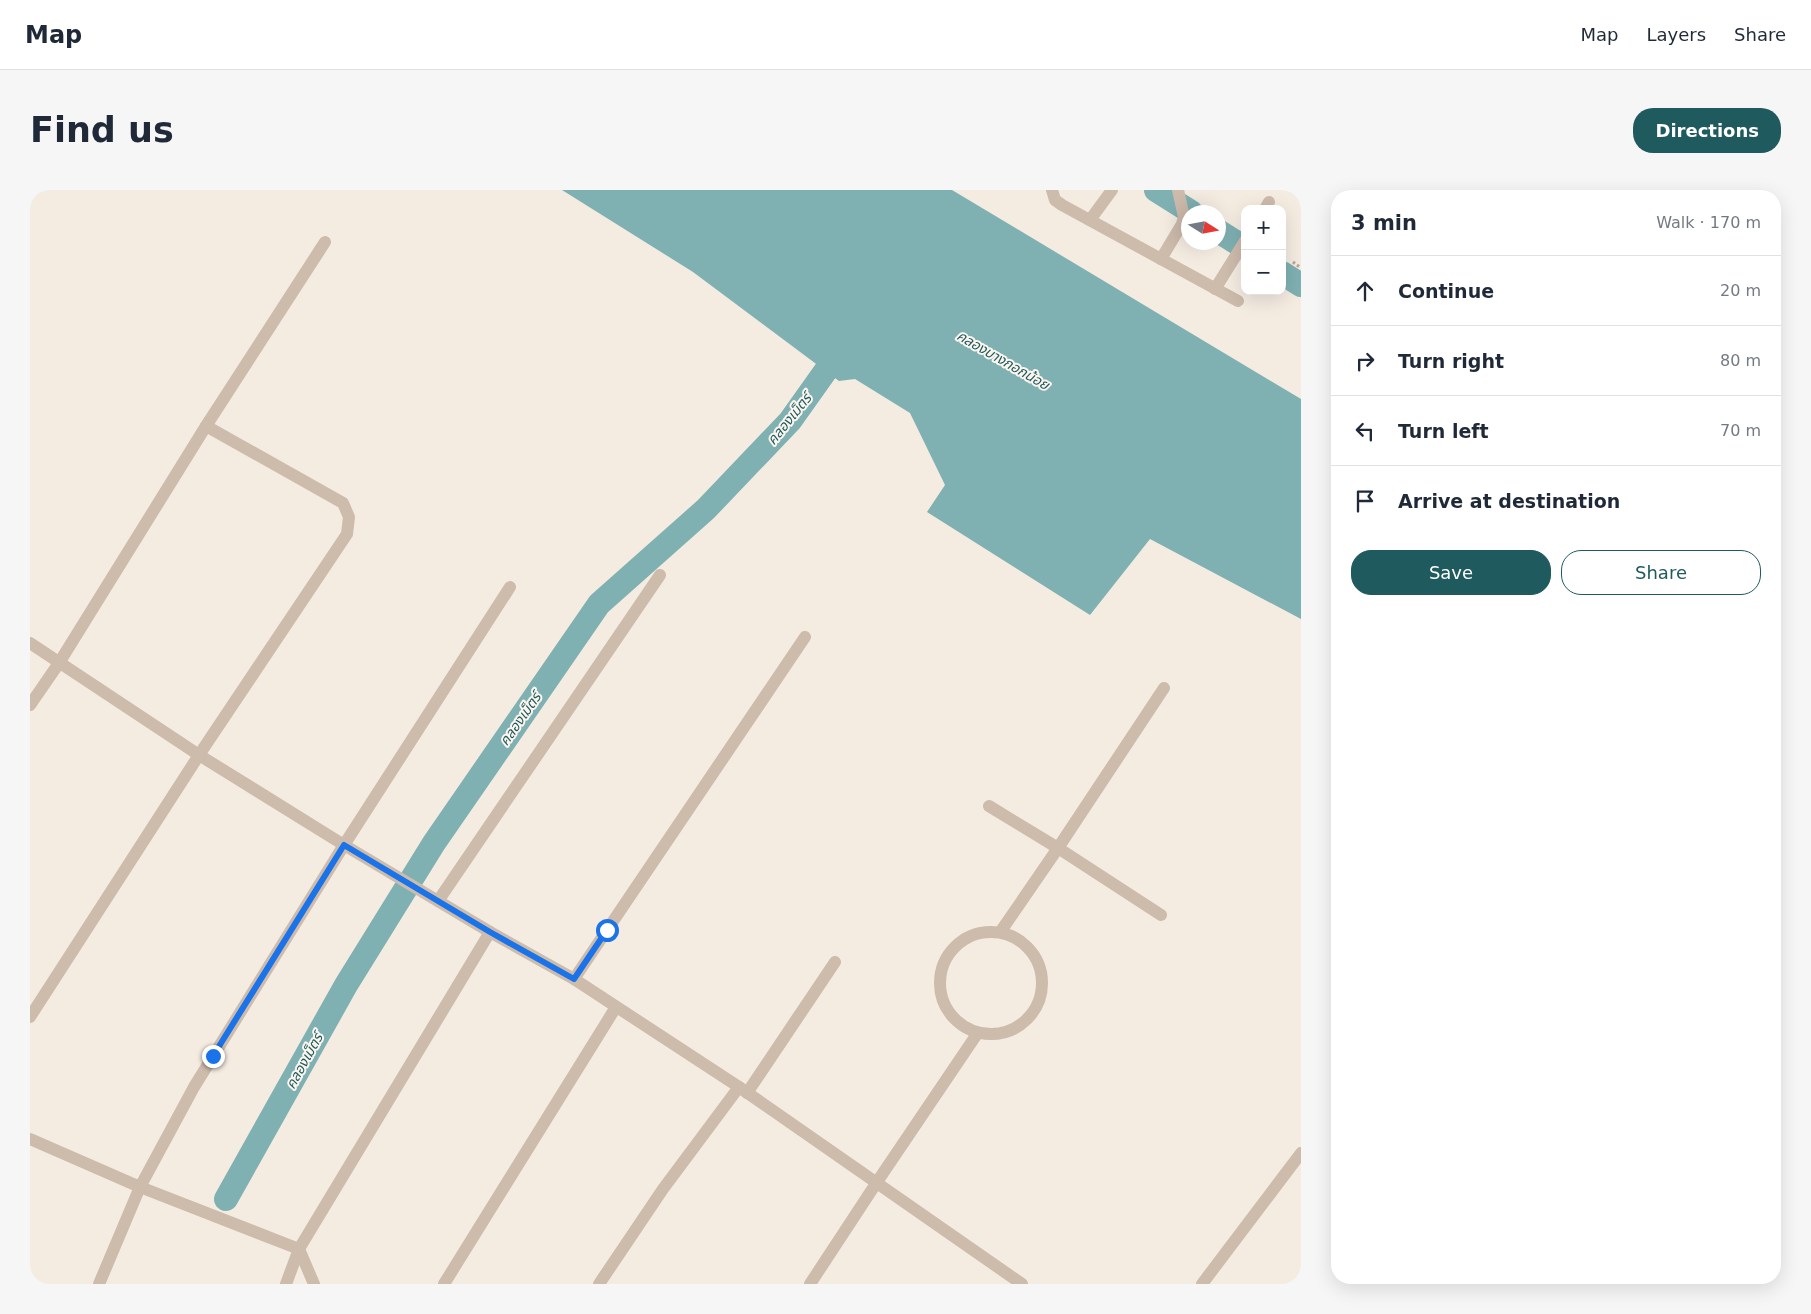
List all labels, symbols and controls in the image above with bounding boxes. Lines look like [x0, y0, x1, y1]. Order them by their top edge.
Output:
text: Map [25, 21, 82, 49]
text: Map [1580, 24, 1618, 45]
text: Layers [1646, 24, 1706, 45]
text: Share [1734, 24, 1786, 45]
button: Directions [1633, 108, 1781, 153]
text: Find us [30, 110, 174, 150]
north arrow [1181, 205, 1226, 250]
map controls [1241, 205, 1286, 295]
button: + [1241, 205, 1286, 250]
text: 3 min [1351, 211, 1417, 235]
text: Walk · 170 m [1656, 213, 1761, 232]
button: − [1241, 250, 1286, 295]
icon: ahead [1351, 277, 1379, 305]
text: Continue [1398, 280, 1494, 302]
text: 20 m [1720, 281, 1761, 300]
water label: คลองบางกอกน้อย [954, 327, 1053, 394]
icon: right [1351, 347, 1379, 375]
text: Turn right [1398, 350, 1504, 372]
text: 80 m [1720, 351, 1761, 370]
water label: คลองเม็ตร์ [764, 388, 817, 448]
icon: left [1351, 417, 1379, 445]
text: Turn left [1398, 420, 1489, 442]
text: 70 m [1720, 421, 1761, 440]
icon: arrive [1351, 487, 1379, 515]
text: Arrive at destination [1398, 490, 1620, 512]
button: Save [1351, 550, 1551, 595]
button: Share [1561, 550, 1761, 595]
water label: คลองเม็ตร์ [496, 687, 546, 748]
route start [596, 919, 619, 942]
water label: คลองเม็ตร์ [282, 1027, 327, 1091]
route end [202, 1045, 225, 1068]

